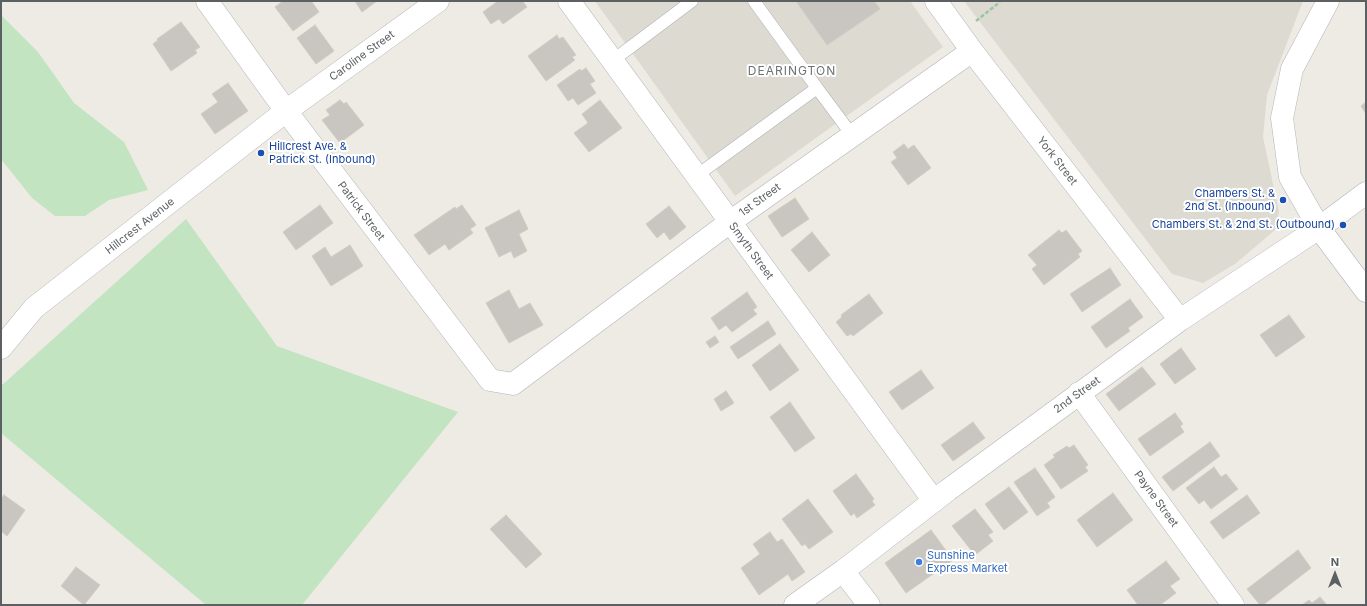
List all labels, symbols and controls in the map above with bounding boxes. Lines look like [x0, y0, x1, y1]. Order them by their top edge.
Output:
street label: Caroline Street [327, 28, 397, 84]
district label: DEARINGTON [748, 64, 836, 78]
street label: York Street [1034, 134, 1080, 188]
place label: Hillcrest Ave. & Patrick St. (Inbound) [269, 140, 376, 166]
marker: Hillcrest Ave. & Patrick St. (Inbound) [256, 148, 266, 158]
street label: Patrick Street [335, 179, 387, 243]
street label: 1st Street [737, 181, 783, 219]
place label: Chambers St. & 2nd St. (Inbound) [1184, 187, 1275, 213]
street label: Hillcrest Avenue [103, 195, 177, 257]
marker: Chambers St. & 2nd St. (Inbound) [1278, 195, 1288, 205]
place label: Chambers St. & 2nd St. (Outbound) [1152, 218, 1335, 232]
street label: Smyth Street [726, 220, 776, 282]
marker: Chambers St. & 2nd St. (Outbound) [1338, 220, 1348, 230]
street label: 2nd Street [1051, 374, 1103, 416]
street label: Payne Street [1131, 468, 1181, 530]
place label: Sunshine Express Market [927, 549, 1008, 575]
north arrow [1315, 554, 1355, 594]
text: N [1331, 555, 1339, 569]
marker: Sunshine Express Market [914, 557, 924, 567]

